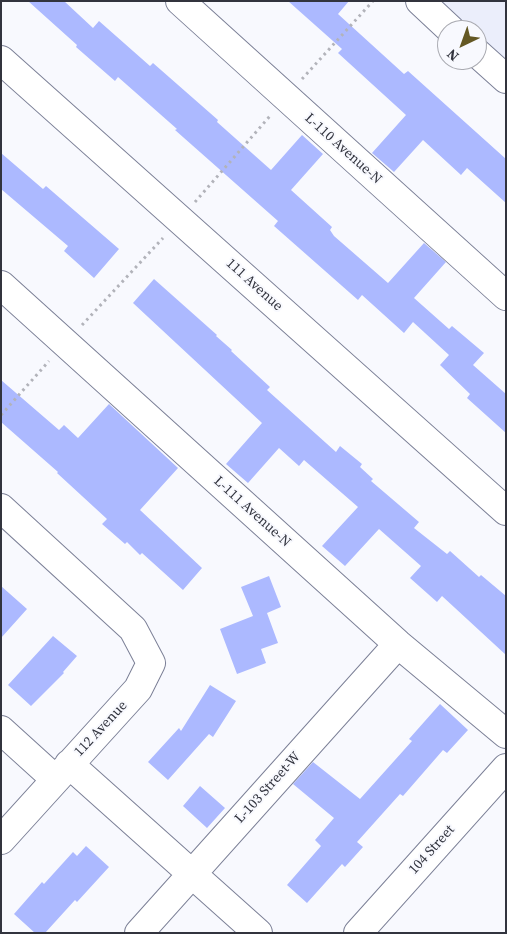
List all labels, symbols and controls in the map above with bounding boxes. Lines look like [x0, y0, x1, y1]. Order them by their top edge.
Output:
north arrow [437, 20, 487, 70]
text: N [442, 45, 463, 66]
street label: L-110 Avenue-N [301, 110, 385, 188]
street label: 111 Avenue [222, 255, 286, 315]
street label: L-111 Avenue-N [210, 473, 294, 551]
street label: 112 Avenue [71, 698, 131, 760]
street label: L-103 Street-W [232, 749, 304, 827]
street label: 104 Street [406, 822, 458, 878]

